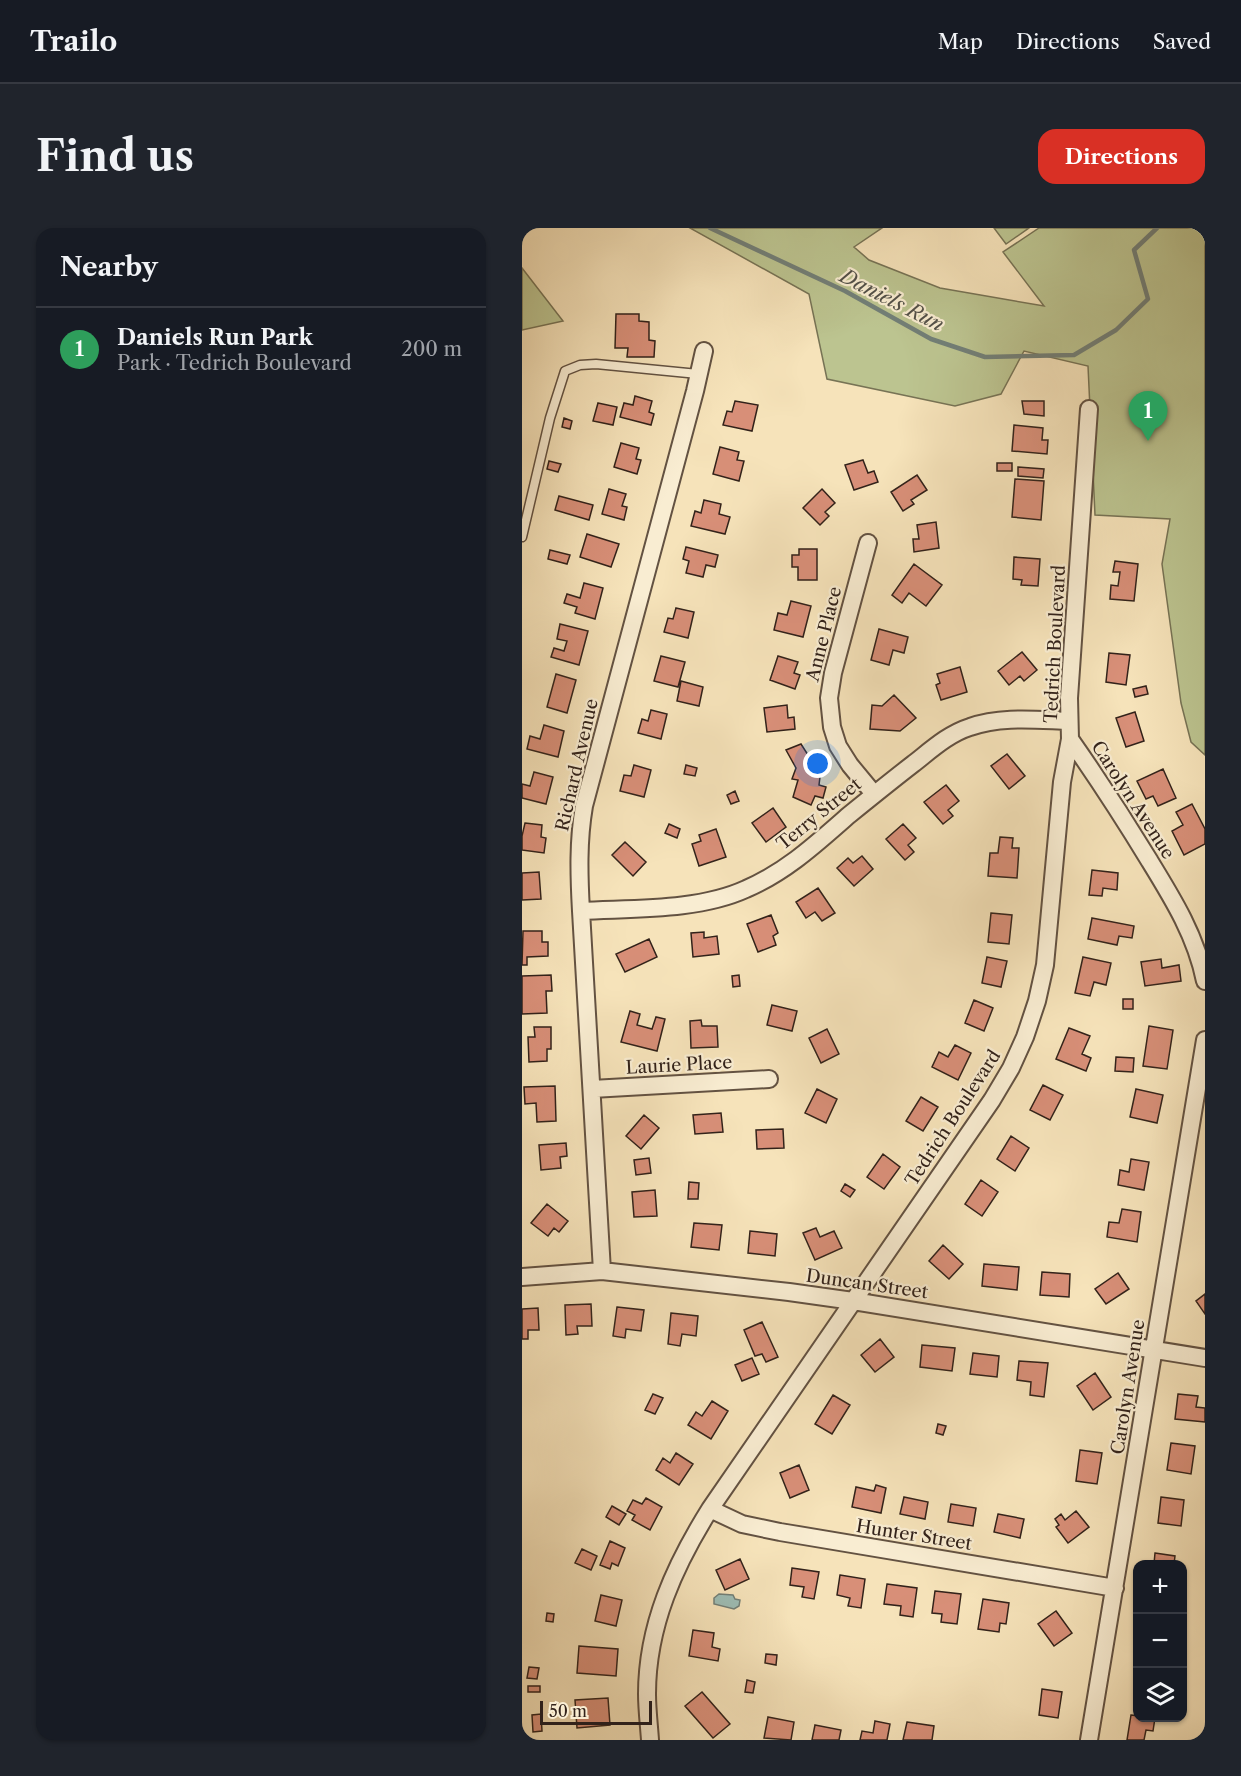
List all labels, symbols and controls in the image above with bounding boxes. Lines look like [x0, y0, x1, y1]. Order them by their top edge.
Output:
text: Trailo [30, 24, 117, 58]
text: Map [938, 29, 983, 54]
text: Directions [1016, 29, 1120, 54]
text: Saved [1153, 29, 1211, 54]
button: Directions [1038, 129, 1205, 184]
text: Find us [36, 130, 194, 182]
text: Nearby [60, 251, 158, 283]
water label: Daniels Run [834, 263, 948, 336]
text: Daniels Run Park [117, 324, 313, 351]
text: 1 [75, 337, 84, 361]
text: 200 m [401, 337, 462, 361]
text: Park · Tedrich Boulevard [117, 351, 352, 375]
pin: 1 [1128, 392, 1168, 441]
street label: Tedrich Boulevard [1040, 564, 1070, 724]
street label: Anne Place [801, 584, 846, 685]
street label: Richard Avenue [551, 697, 603, 833]
street label: Carolyn Avenue [1087, 737, 1179, 863]
your location [803, 749, 832, 778]
street label: Terry Street [772, 773, 866, 855]
street label: Tedrich Boulevard [901, 1046, 1005, 1190]
street label: Laurie Place [625, 1051, 733, 1079]
street label: Duncan Street [805, 1265, 930, 1304]
street label: Carolyn Avenue [1106, 1318, 1150, 1456]
street label: Hunter Street [855, 1515, 974, 1555]
map controls [1133, 1560, 1187, 1722]
button: + [1133, 1560, 1187, 1614]
button: − [1133, 1614, 1187, 1668]
button: layers [1133, 1668, 1187, 1722]
scale bar [540, 1698, 652, 1726]
text: 50 m [549, 1701, 587, 1721]

